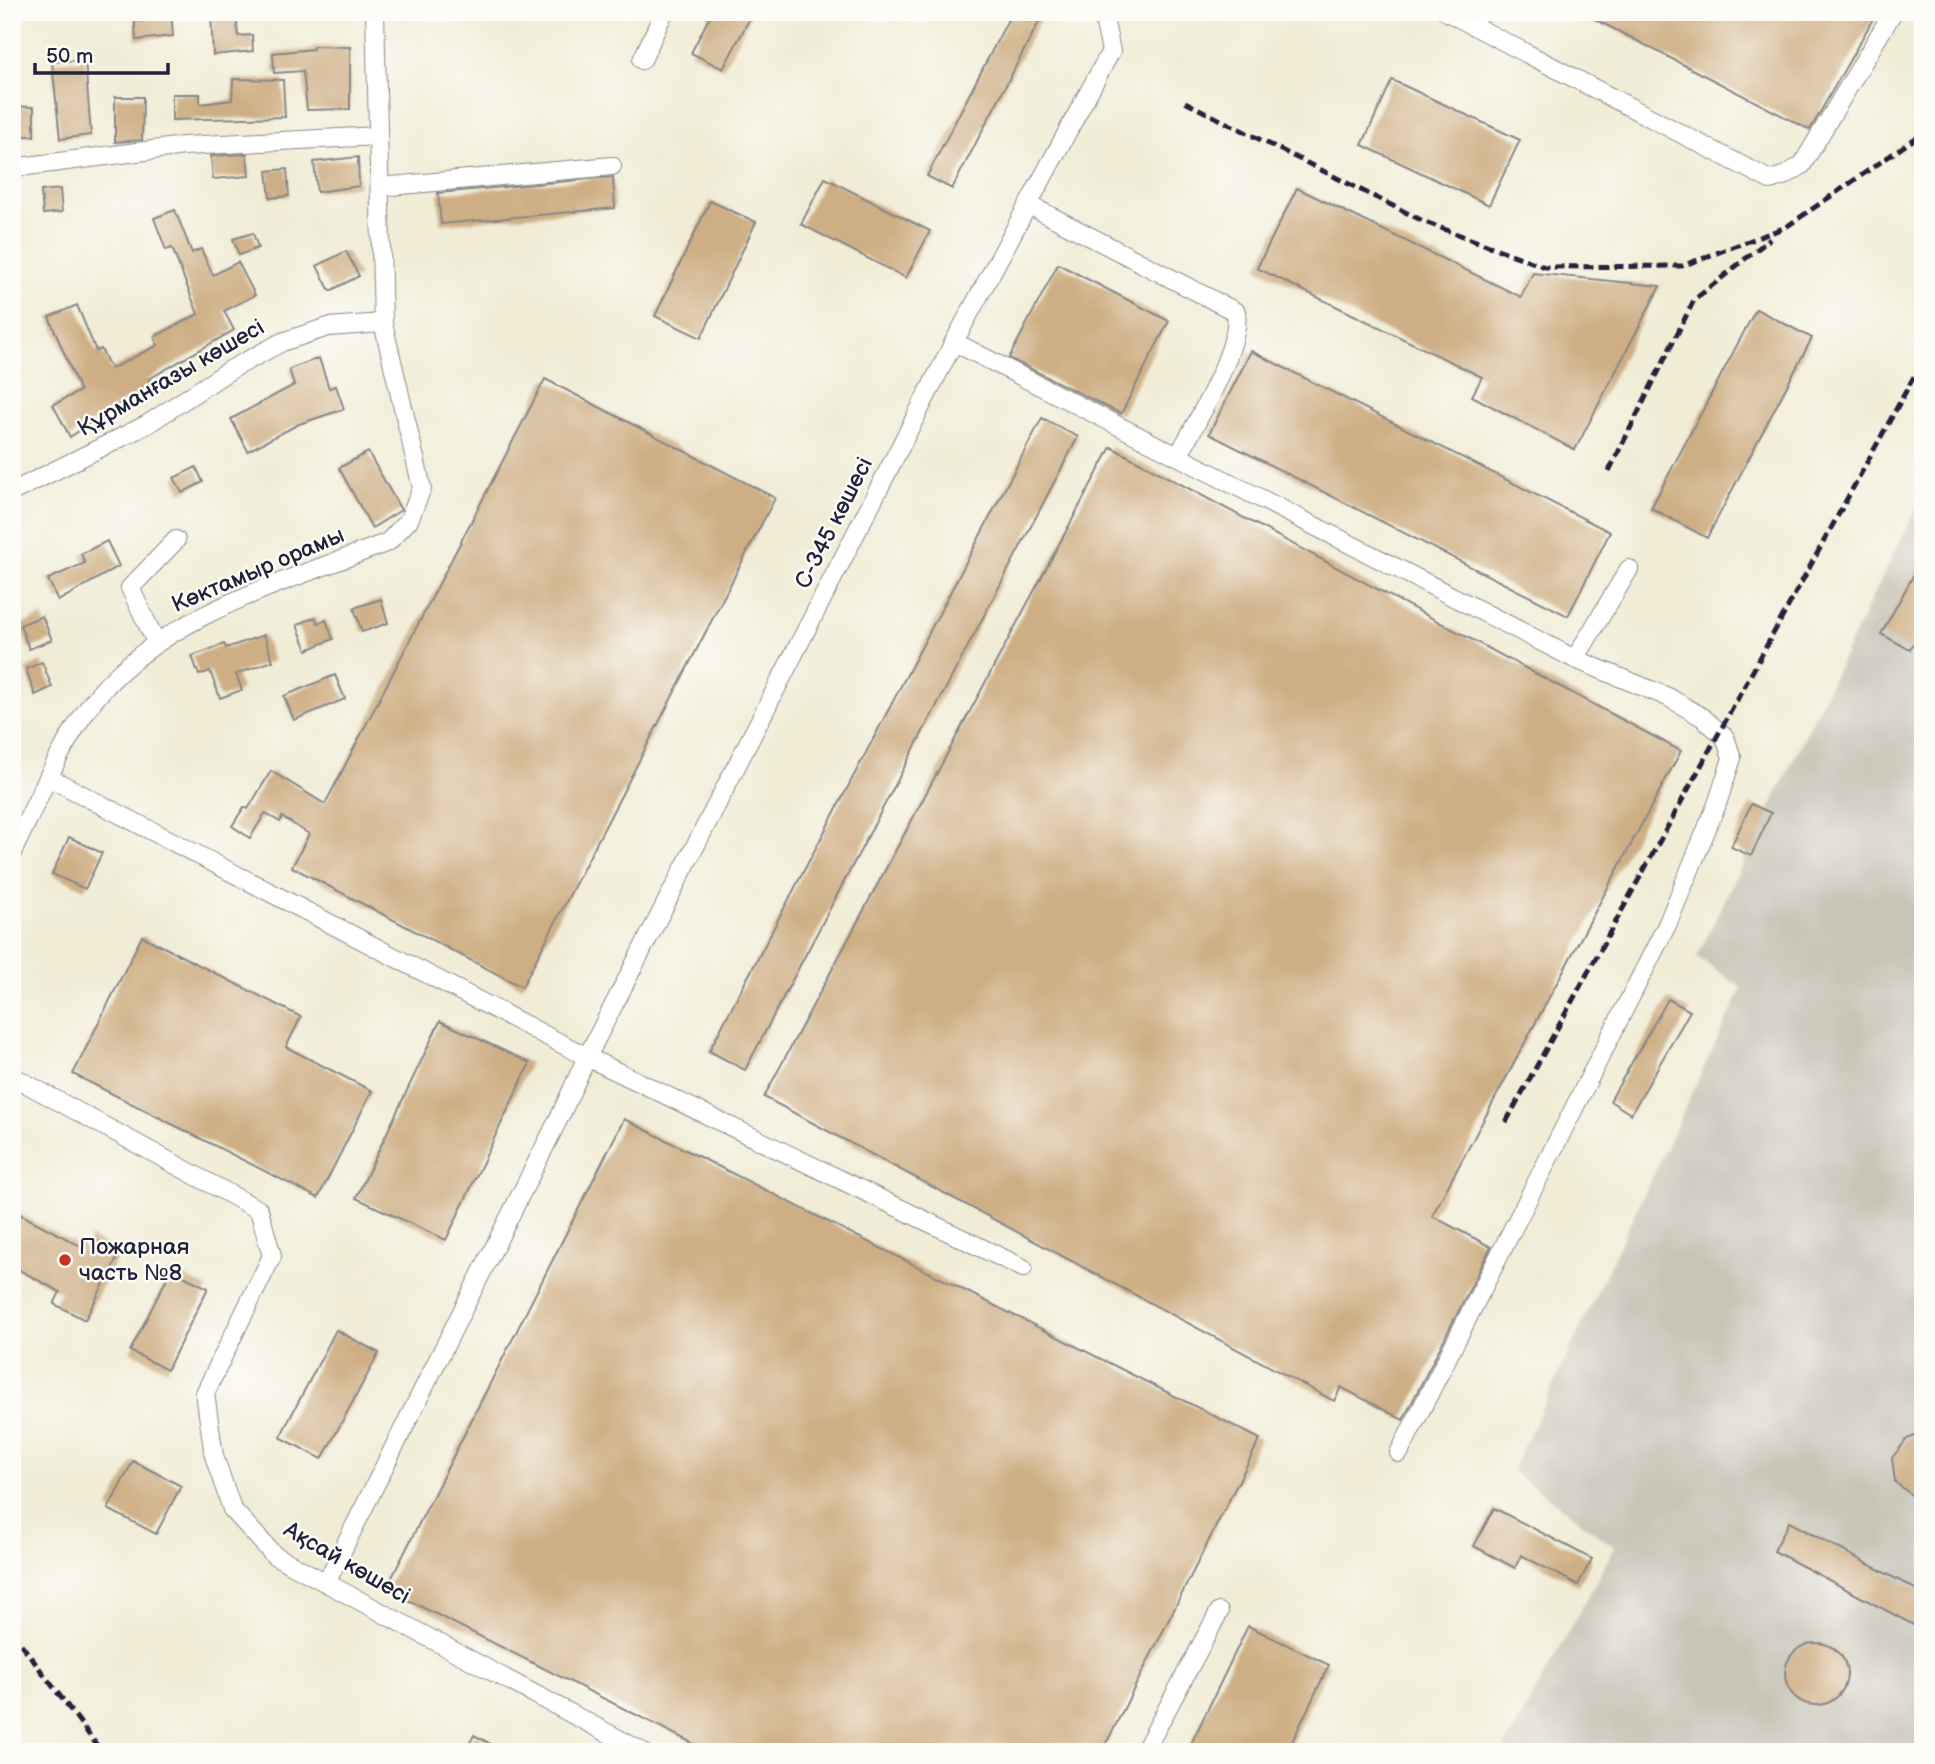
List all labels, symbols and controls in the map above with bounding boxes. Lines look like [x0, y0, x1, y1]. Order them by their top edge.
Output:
scale bar [35, 32, 168, 76]
text: 50 m [46, 44, 93, 69]
street label: Құрманғазы көшесі [73, 313, 269, 443]
street label: С-345 көшесі [789, 453, 879, 593]
street label: Көктамыр орамы [167, 521, 349, 619]
place label: Пожарная часть №8 [79, 1233, 189, 1287]
marker: Пожарная часть №8 [57, 1252, 73, 1268]
street label: Ақсай көшесі [278, 1515, 415, 1610]

